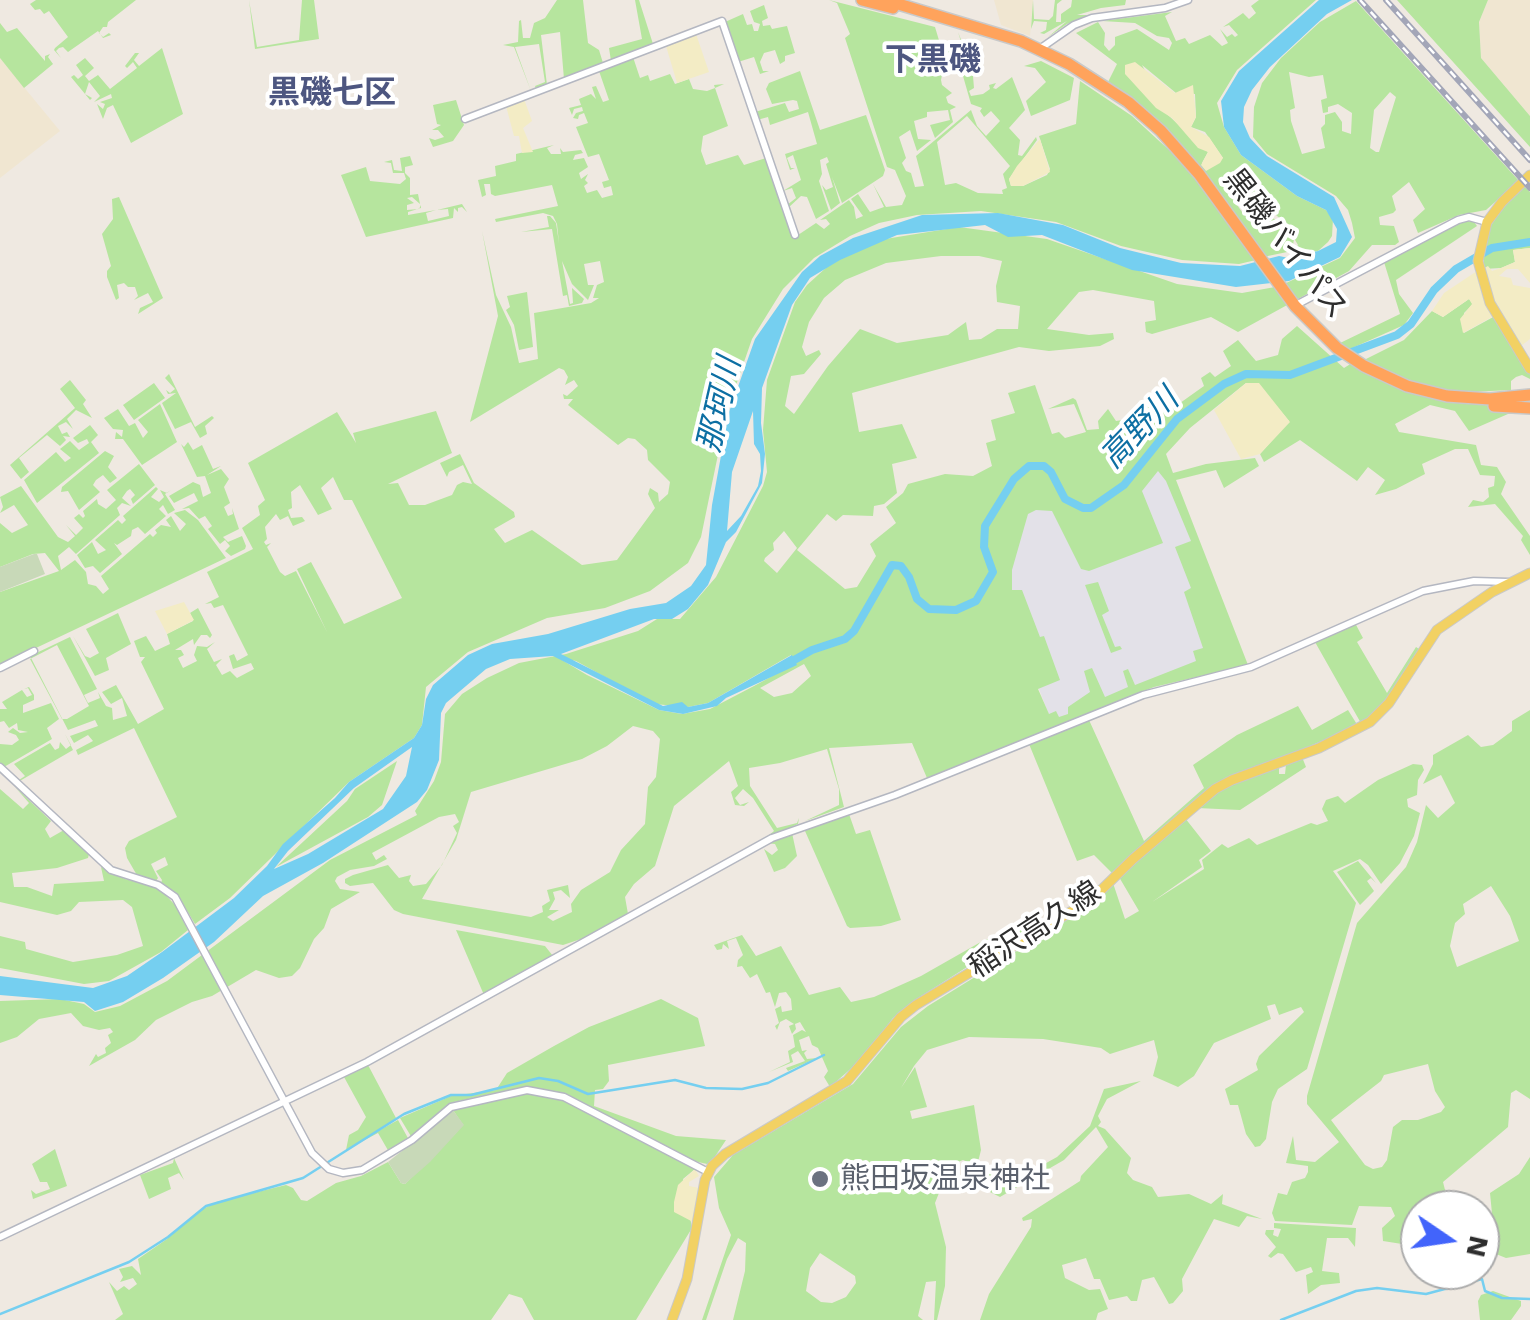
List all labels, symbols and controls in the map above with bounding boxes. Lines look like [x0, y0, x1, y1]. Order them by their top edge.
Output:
district label: 下黒磯 [885, 42, 981, 80]
district label: 黒磯七区 [268, 75, 396, 113]
street label: 黒磯バイパス [1215, 162, 1355, 326]
water label: 那珂川 [690, 354, 750, 456]
water label: 高野川 [1093, 381, 1187, 477]
street label: 稲沢高久線 [962, 874, 1108, 986]
place label: 熊田坂温泉神社 [840, 1161, 1050, 1197]
marker: 熊田坂温泉神社 [809, 1168, 831, 1190]
north arrow [1400, 1190, 1500, 1290]
text: N [1459, 1233, 1496, 1260]

